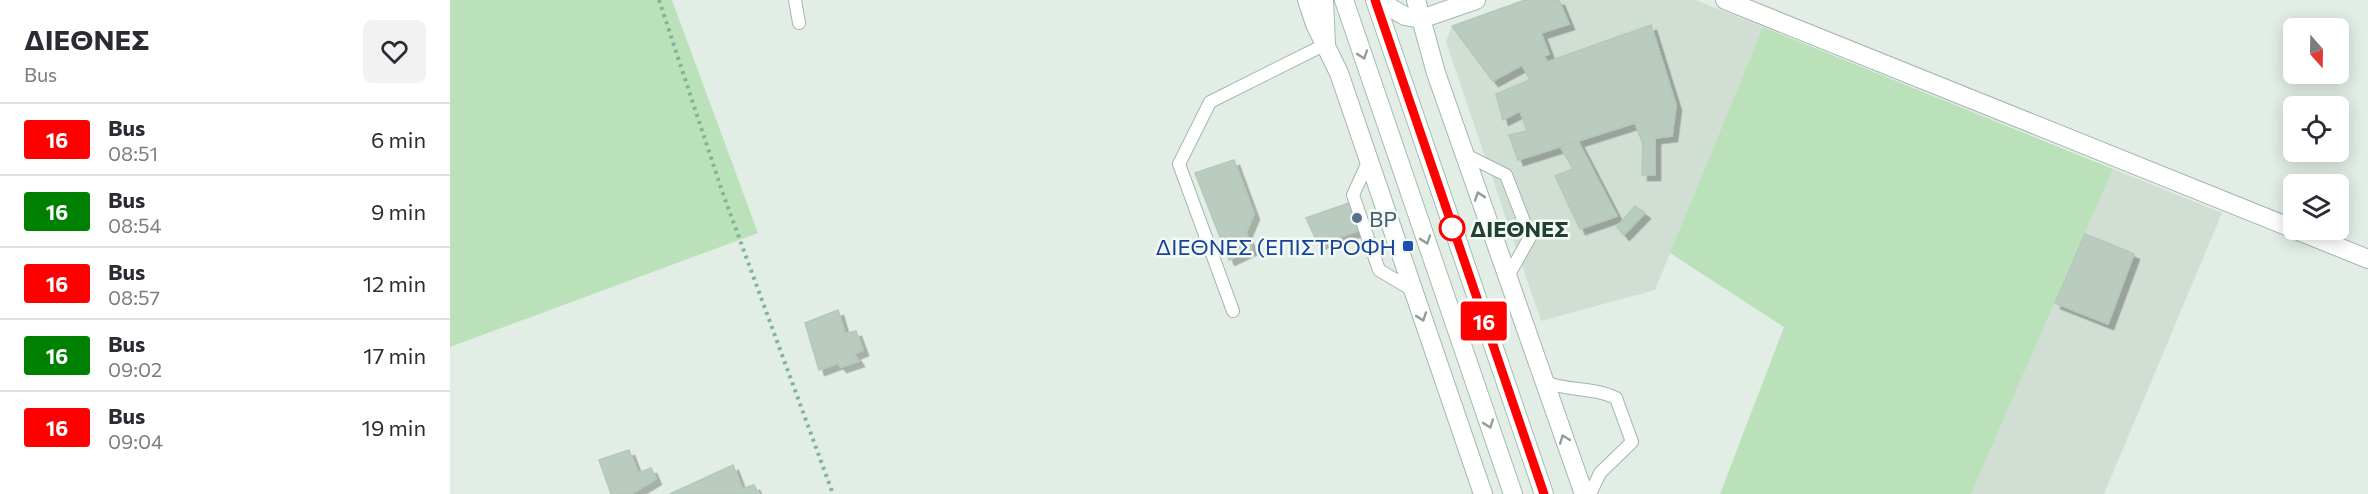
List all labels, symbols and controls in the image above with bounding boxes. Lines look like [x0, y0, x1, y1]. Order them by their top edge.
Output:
north arrow [2283, 18, 2349, 84]
map controls [2283, 18, 2349, 240]
button: heart [363, 20, 426, 83]
text: ΔΙΕΘΝΕΣ [24, 22, 150, 56]
one-way arrow [1356, 49, 1368, 60]
text: Bus [24, 62, 57, 86]
button: locate [2283, 96, 2349, 162]
text: Bus [108, 114, 145, 141]
text: 6 min [371, 126, 426, 153]
text: 16 [46, 127, 68, 152]
text: 08:51 [108, 141, 158, 165]
button: layers [2283, 174, 2349, 240]
text: Bus [108, 186, 145, 213]
one-way arrow [1473, 191, 1486, 201]
text: 9 min [371, 198, 426, 225]
text: 16 [46, 199, 68, 224]
place label: BP [1369, 205, 1397, 232]
marker: BP [1350, 211, 1364, 225]
text: 08:54 [108, 213, 161, 237]
marker: ΔΙΕΘΝΕΣ [1439, 215, 1465, 241]
place label: ΔΙΕΘΝΕΣ [1470, 215, 1569, 242]
place label: ΔΙΕΘΝΕΣ (ΕΠΙΣΤΡΟΦΗ [1156, 233, 1396, 260]
one-way arrow [1419, 234, 1431, 245]
marker: ΔΙΕΘΝΕΣ (ΕΠΙΣΤΡΟΦΗ [1401, 239, 1415, 253]
text: Bus [108, 258, 145, 285]
text: 12 min [363, 270, 426, 297]
text: 16 [46, 271, 68, 296]
text: 08:57 [108, 285, 160, 309]
line badge: 16 [1457, 302, 1511, 340]
text: 16 [1473, 309, 1495, 334]
one-way arrow [1415, 311, 1428, 322]
text: Bus [108, 330, 145, 357]
text: 17 min [363, 342, 426, 369]
text: 16 [46, 343, 68, 368]
text: 09:02 [108, 357, 162, 381]
text: Bus [108, 402, 145, 429]
text: 19 min [362, 414, 426, 441]
text: 16 [46, 415, 68, 440]
one-way arrow [1482, 418, 1494, 429]
text: 09:04 [108, 429, 163, 453]
one-way arrow [1559, 434, 1572, 445]

